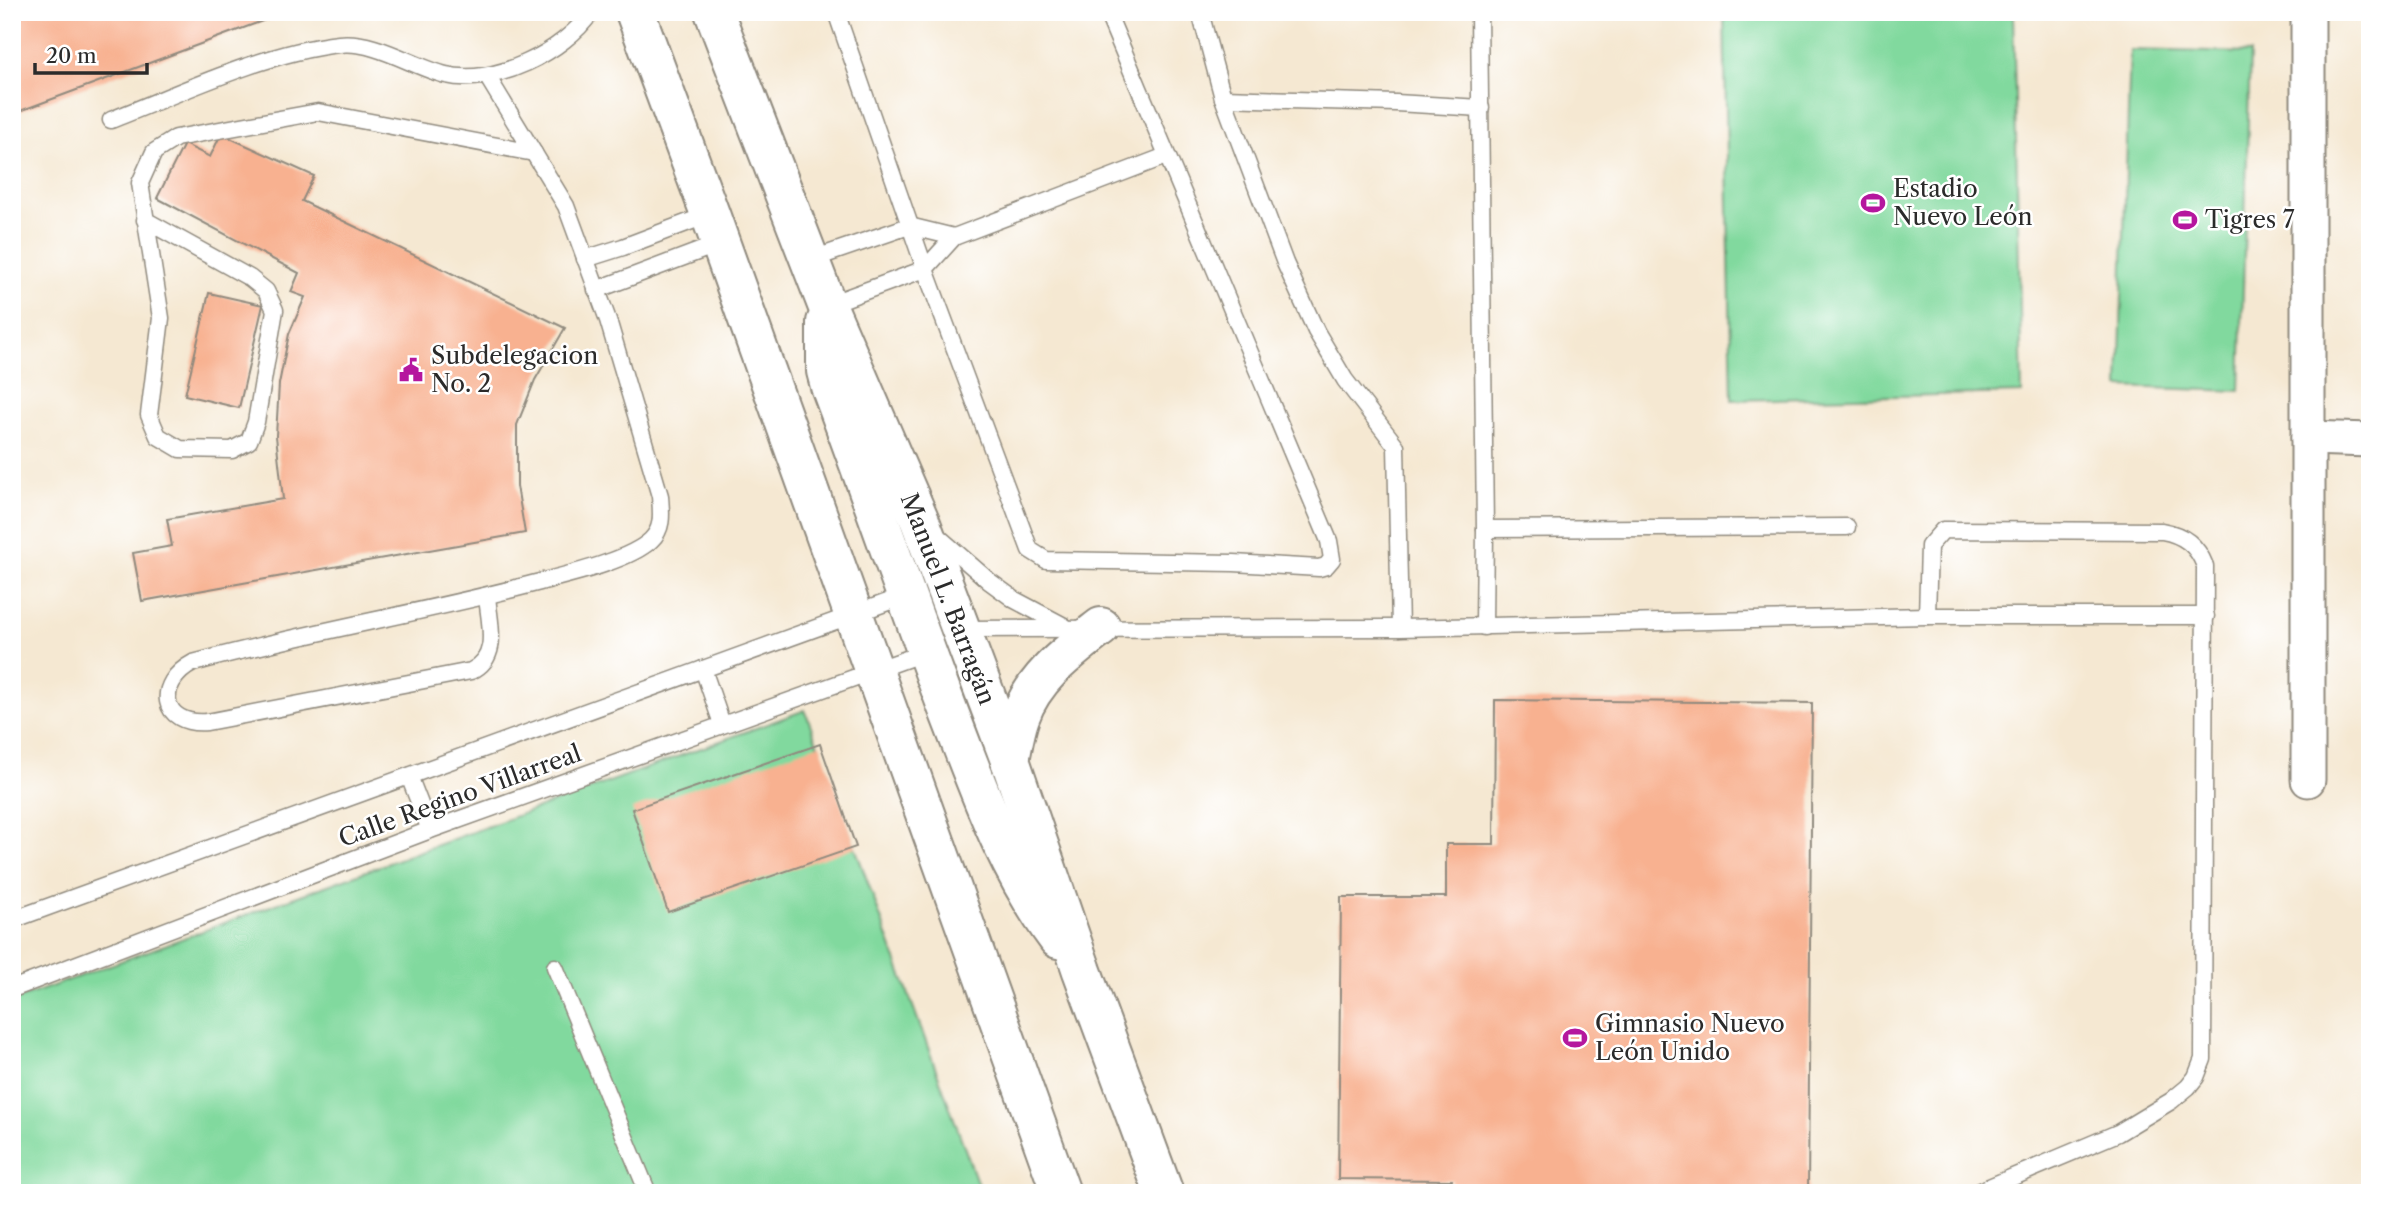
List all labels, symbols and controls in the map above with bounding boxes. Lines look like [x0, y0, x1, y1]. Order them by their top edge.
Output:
scale bar [35, 32, 147, 76]
text: 20 m [46, 43, 97, 68]
place label: Estadio Nuevo León [1893, 174, 2032, 231]
sports icon: Estadio Nuevo León [1859, 189, 1887, 217]
place label: Tigres 7 [2205, 205, 2295, 234]
sports icon: Tigres 7 [2171, 206, 2199, 234]
place label: Subdelegacion No. 2 [431, 341, 598, 398]
public building icon: Subdelegacion No. 2 [397, 356, 425, 384]
street label: Manuel L. Barragán [895, 489, 1002, 709]
street label: Calle Regino Villarreal [335, 738, 585, 853]
place label: Gimnasio Nuevo León Unido [1595, 1009, 1785, 1066]
sports icon: Gimnasio Nuevo León Unido [1561, 1024, 1589, 1052]

